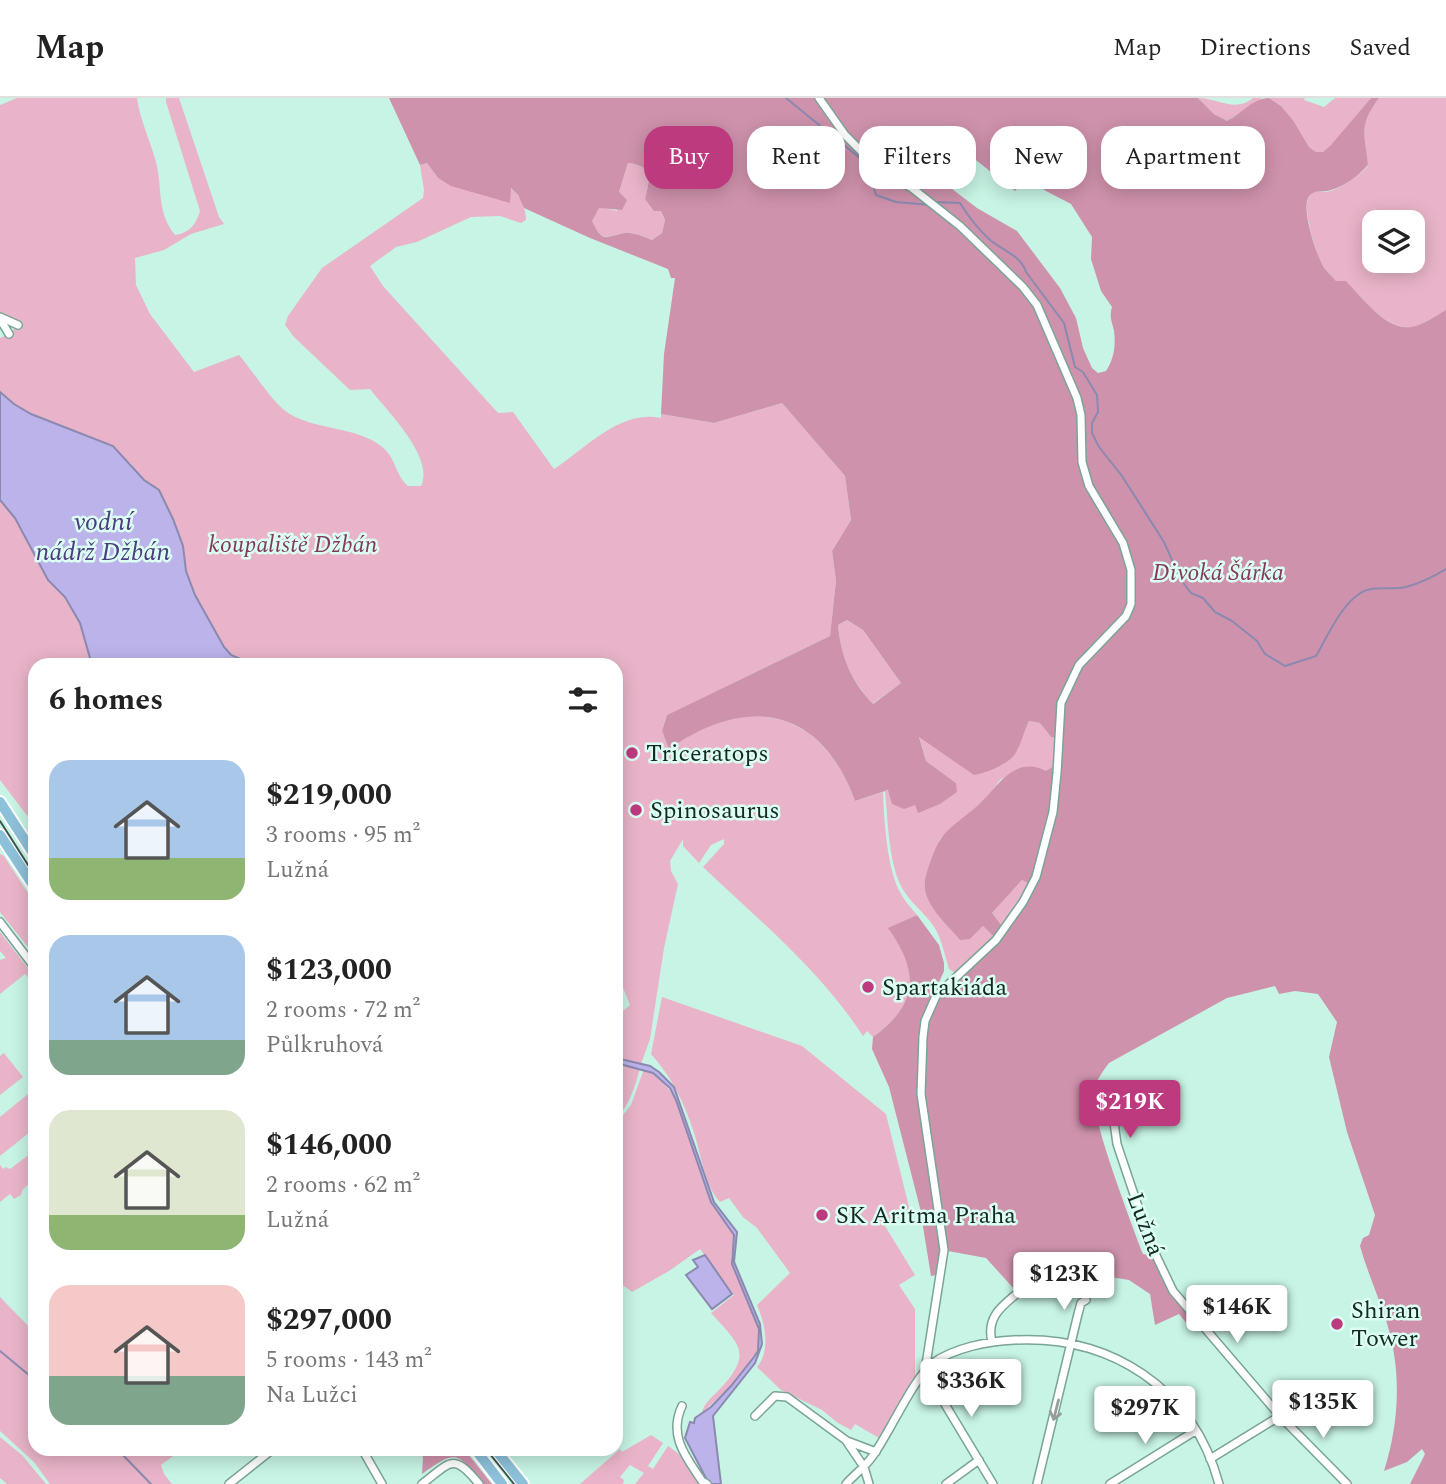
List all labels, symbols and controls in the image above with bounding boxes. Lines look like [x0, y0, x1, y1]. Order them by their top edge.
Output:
text: Map [35, 23, 104, 73]
text: Map [1113, 30, 1161, 66]
text: Directions [1199, 30, 1311, 66]
text: Saved [1349, 30, 1411, 66]
chip: Buy [644, 126, 733, 189]
chip: Rent [747, 126, 845, 189]
chip: Filters [859, 126, 976, 189]
chip: New [990, 126, 1087, 189]
chip: Apartment [1101, 126, 1265, 189]
map controls [1362, 210, 1425, 273]
button: layers [1362, 210, 1425, 273]
water label: vodní nádrž Džbán [36, 502, 170, 572]
park label: koupaliště Džbán [209, 527, 378, 563]
park label: Divoká Šárka [1152, 555, 1284, 591]
text: 6 homes [49, 677, 163, 723]
icon: filters [564, 681, 602, 719]
place label: Triceratops [646, 736, 769, 772]
marker: Triceratops [624, 745, 640, 761]
text: $219,000 [266, 772, 392, 818]
icon: home [105, 788, 189, 872]
place label: Spinosaurus [650, 793, 780, 829]
marker: Spinosaurus [628, 802, 644, 818]
text: 3 rooms · 95 m² [266, 818, 420, 853]
text: Lužná [266, 853, 329, 888]
text: $123,000 [266, 947, 392, 993]
icon: home [105, 963, 189, 1047]
place label: Spartakiáda [882, 970, 1007, 1006]
marker: Spartakiáda [860, 979, 876, 995]
text: 2 rooms · 72 m² [266, 993, 420, 1028]
text: Půlkruhová [266, 1028, 383, 1063]
pin: $219K [1081, 1080, 1179, 1140]
text: $219K [1095, 1085, 1165, 1120]
text: $146,000 [266, 1122, 392, 1168]
icon: home [105, 1138, 189, 1222]
text: 2 rooms · 62 m² [266, 1168, 420, 1203]
street label: Lužná [1116, 1187, 1174, 1262]
place label: SK Aritma Praha [836, 1198, 1016, 1234]
text: Lužná [266, 1203, 329, 1238]
marker: SK Aritma Praha [814, 1207, 830, 1223]
pin: $123K [1015, 1252, 1113, 1312]
text: $123K [1029, 1257, 1099, 1292]
pin: $146K [1188, 1286, 1286, 1345]
text: $146K [1202, 1290, 1272, 1325]
place label: Shiran Tower [1351, 1293, 1421, 1357]
text: $297,000 [266, 1297, 392, 1343]
icon: home [105, 1313, 189, 1397]
marker: Shiran Tower [1329, 1316, 1345, 1332]
text: 5 rooms · 143 m² [266, 1343, 432, 1378]
pin: $336K [922, 1360, 1020, 1419]
text: $336K [936, 1364, 1006, 1399]
text: Na Lužci [266, 1378, 358, 1413]
pin: $135K [1274, 1380, 1372, 1440]
text: $135K [1288, 1385, 1358, 1420]
pin: $297K [1096, 1386, 1194, 1446]
text: $297K [1110, 1391, 1180, 1426]
one-way arrow [1048, 1398, 1061, 1420]

